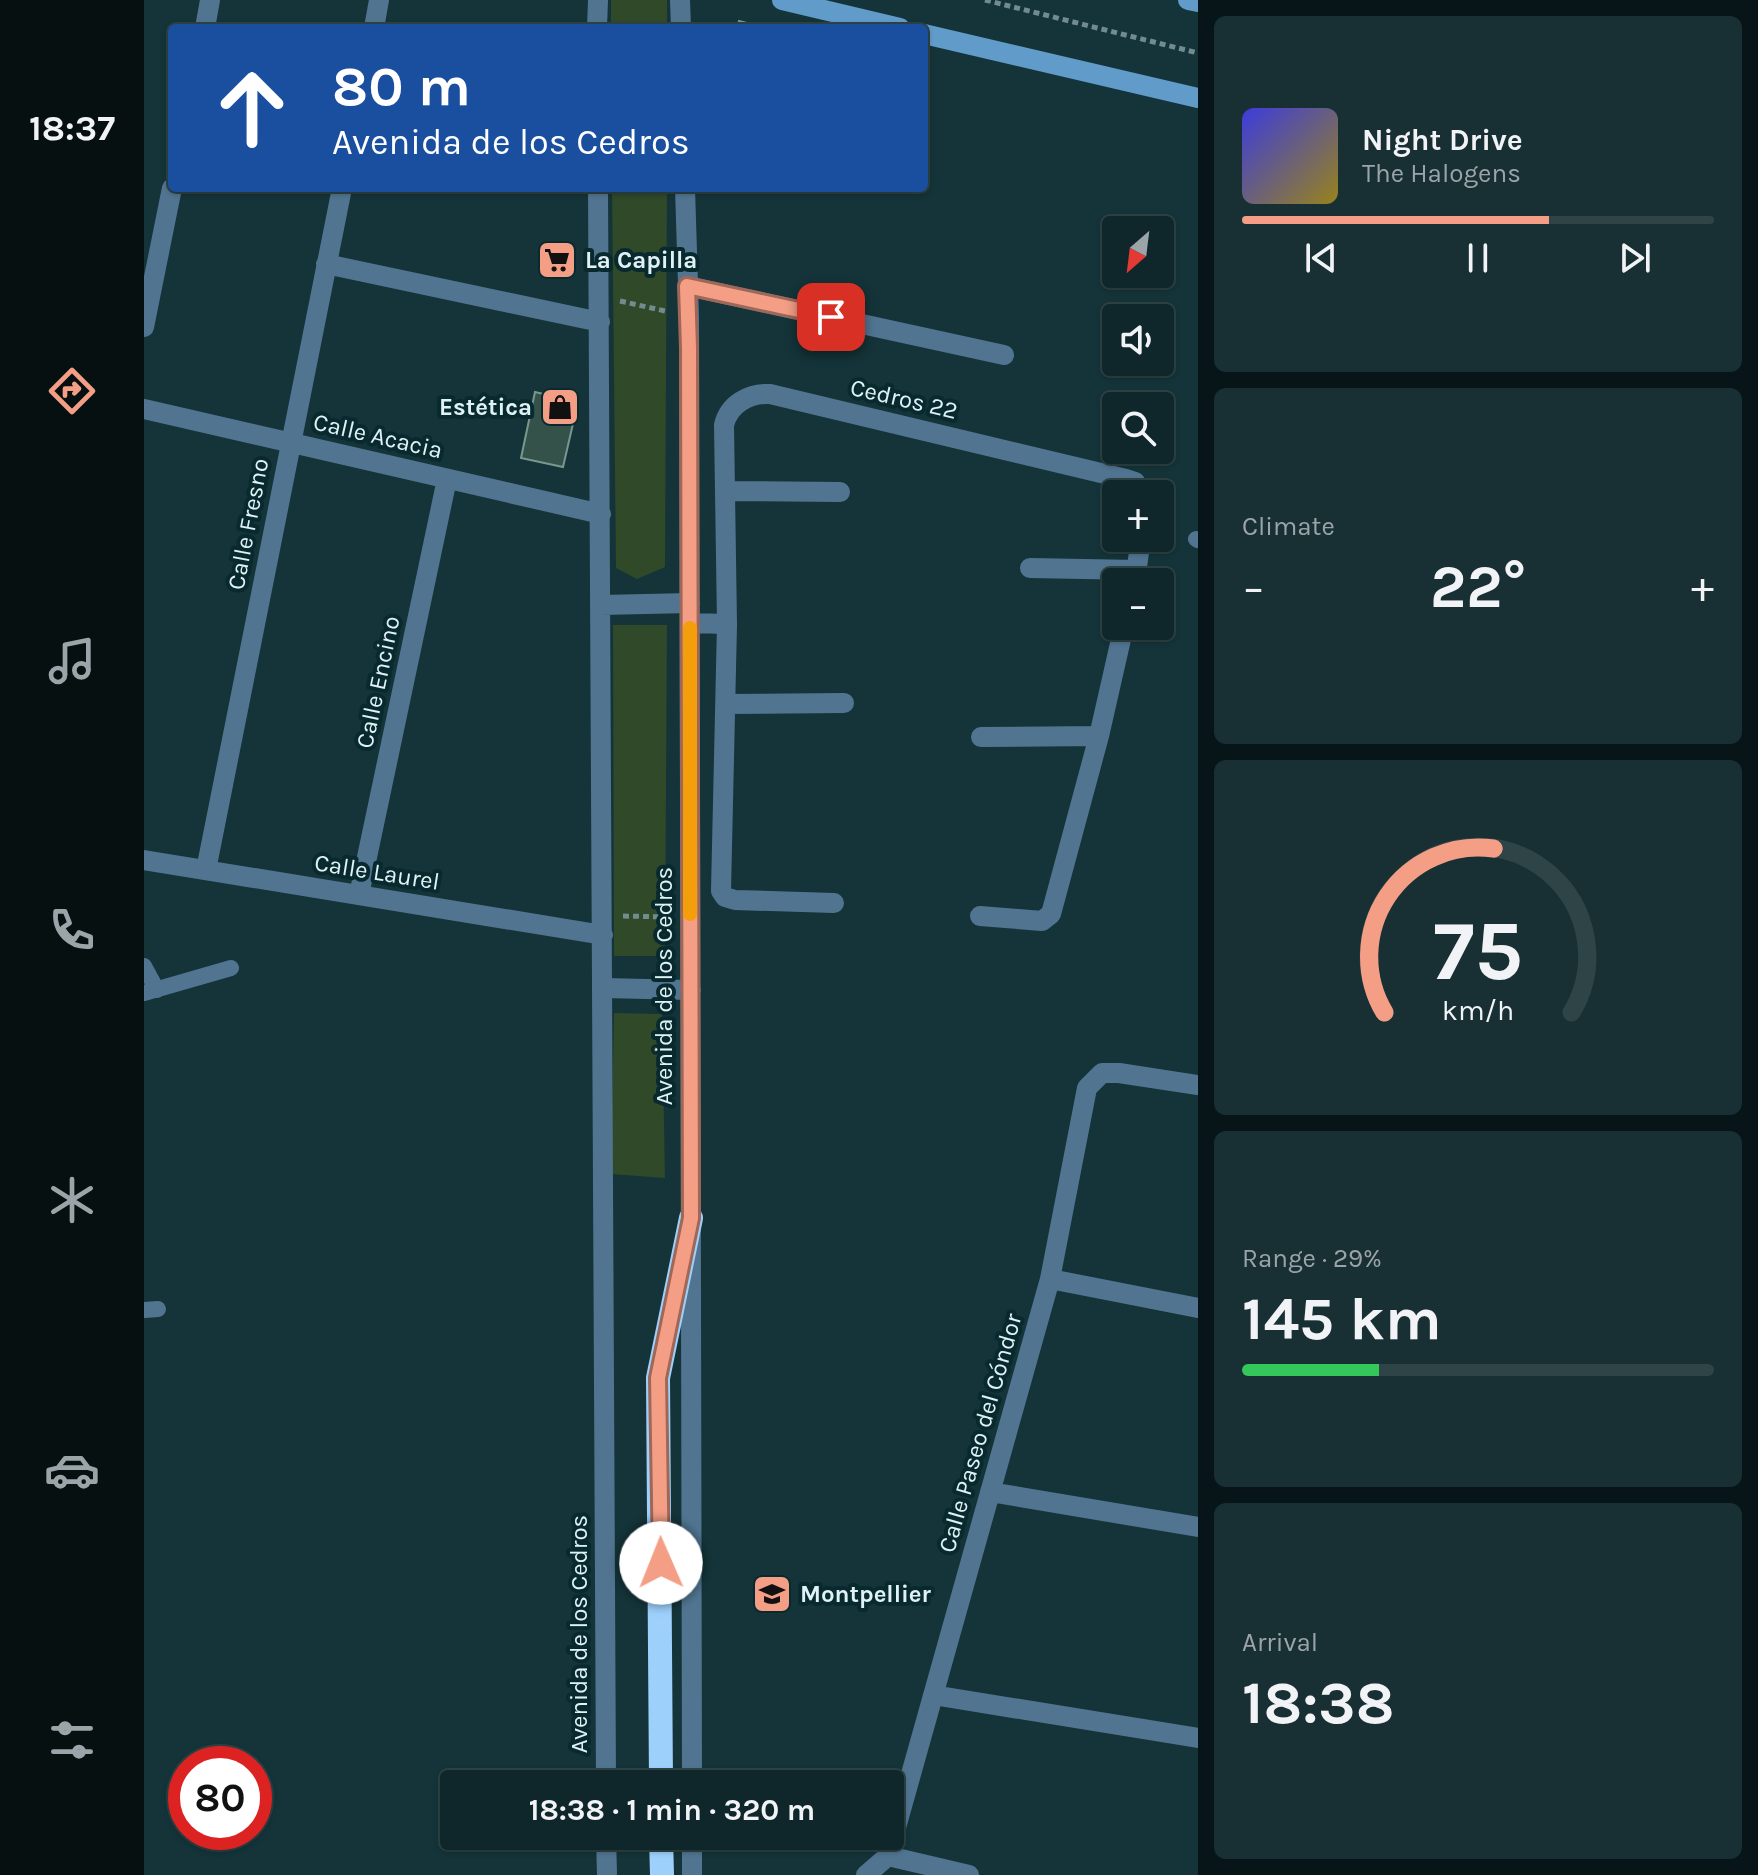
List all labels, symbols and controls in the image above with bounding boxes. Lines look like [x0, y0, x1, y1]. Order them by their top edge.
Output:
text: 80 m [332, 54, 471, 119]
icon: ahead [200, 56, 304, 160]
text: 18:37 [29, 107, 115, 149]
text: Avenida de los Cedros [332, 121, 690, 163]
text: Night Drive [1362, 122, 1523, 158]
text: The Halogens [1362, 158, 1521, 189]
north arrow [1102, 216, 1174, 288]
map controls [1102, 216, 1174, 640]
icon: previous [1299, 236, 1343, 280]
icon: pause [1456, 236, 1500, 280]
icon: next [1613, 236, 1657, 280]
supermarket icon: La Capilla [536, 239, 578, 281]
place label: La Capilla [585, 246, 697, 274]
pin [797, 283, 865, 351]
icon: arrive [809, 295, 853, 339]
button: sound [1102, 304, 1174, 376]
icon: directions [44, 363, 100, 419]
street label: Cedros 22 [848, 373, 960, 425]
shop icon: Estética [539, 386, 581, 428]
button: search [1102, 392, 1174, 464]
place label: Estética [439, 393, 532, 421]
street label: Calle Acacia [311, 408, 445, 464]
street label: Calle Fresno [222, 456, 274, 592]
button: + [1102, 480, 1174, 552]
text: Climate [1242, 511, 1335, 542]
text: 22° [1430, 552, 1526, 622]
text: − [1242, 562, 1265, 613]
text: + [1691, 562, 1714, 613]
button: − [1102, 568, 1174, 640]
street label: Calle Encino [350, 613, 406, 751]
icon: music [44, 633, 100, 689]
street label: Calle Laurel [313, 848, 441, 896]
street label: Avenida de los Cedros [650, 867, 678, 1105]
icon: phone [44, 902, 100, 958]
text: 75 [1433, 903, 1523, 1000]
text: km/h [1442, 995, 1514, 1028]
icon: climate [44, 1172, 100, 1228]
text: Range · 29% [1242, 1243, 1382, 1274]
text: 145 km [1242, 1284, 1442, 1354]
street label: Calle Paseo del Cóndor [933, 1310, 1028, 1556]
icon: car [44, 1442, 100, 1498]
street label: Avenida de los Cedros [565, 1515, 593, 1753]
position arrow [619, 1521, 703, 1605]
school or university icon: Montpellier [751, 1573, 793, 1615]
place label: Montpellier [800, 1580, 932, 1608]
text: Arrival [1242, 1627, 1318, 1658]
text: 18:38 [1242, 1668, 1394, 1738]
icon: filters [44, 1712, 100, 1768]
speed limit sign: 80 [168, 1746, 272, 1850]
text: 18:38 · 1 min · 320 m [529, 1792, 815, 1828]

